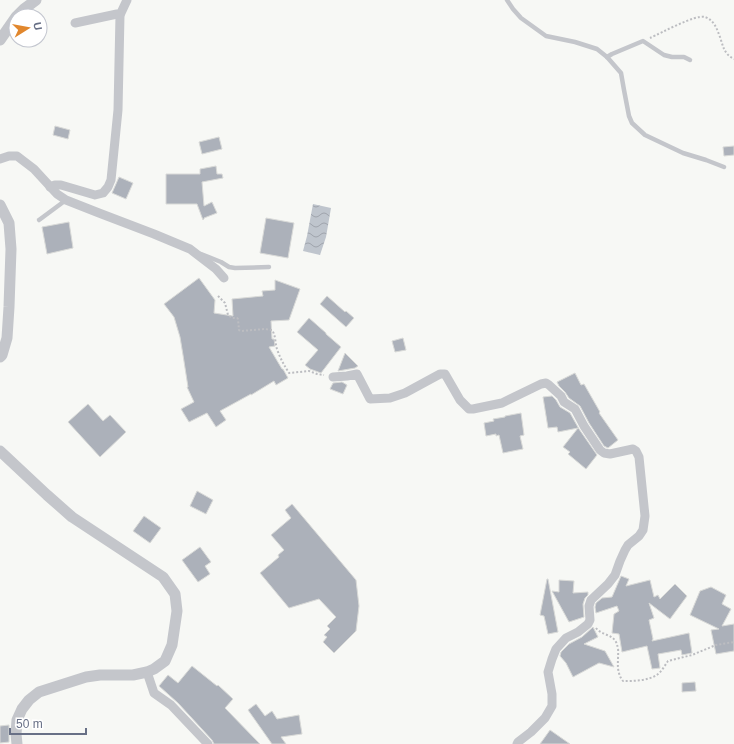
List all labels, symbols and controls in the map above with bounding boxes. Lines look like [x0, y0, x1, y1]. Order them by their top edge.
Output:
north arrow [8, 8, 48, 48]
text: U [31, 21, 44, 31]
scale bar [10, 710, 86, 736]
text: 50 m [16, 717, 43, 731]

